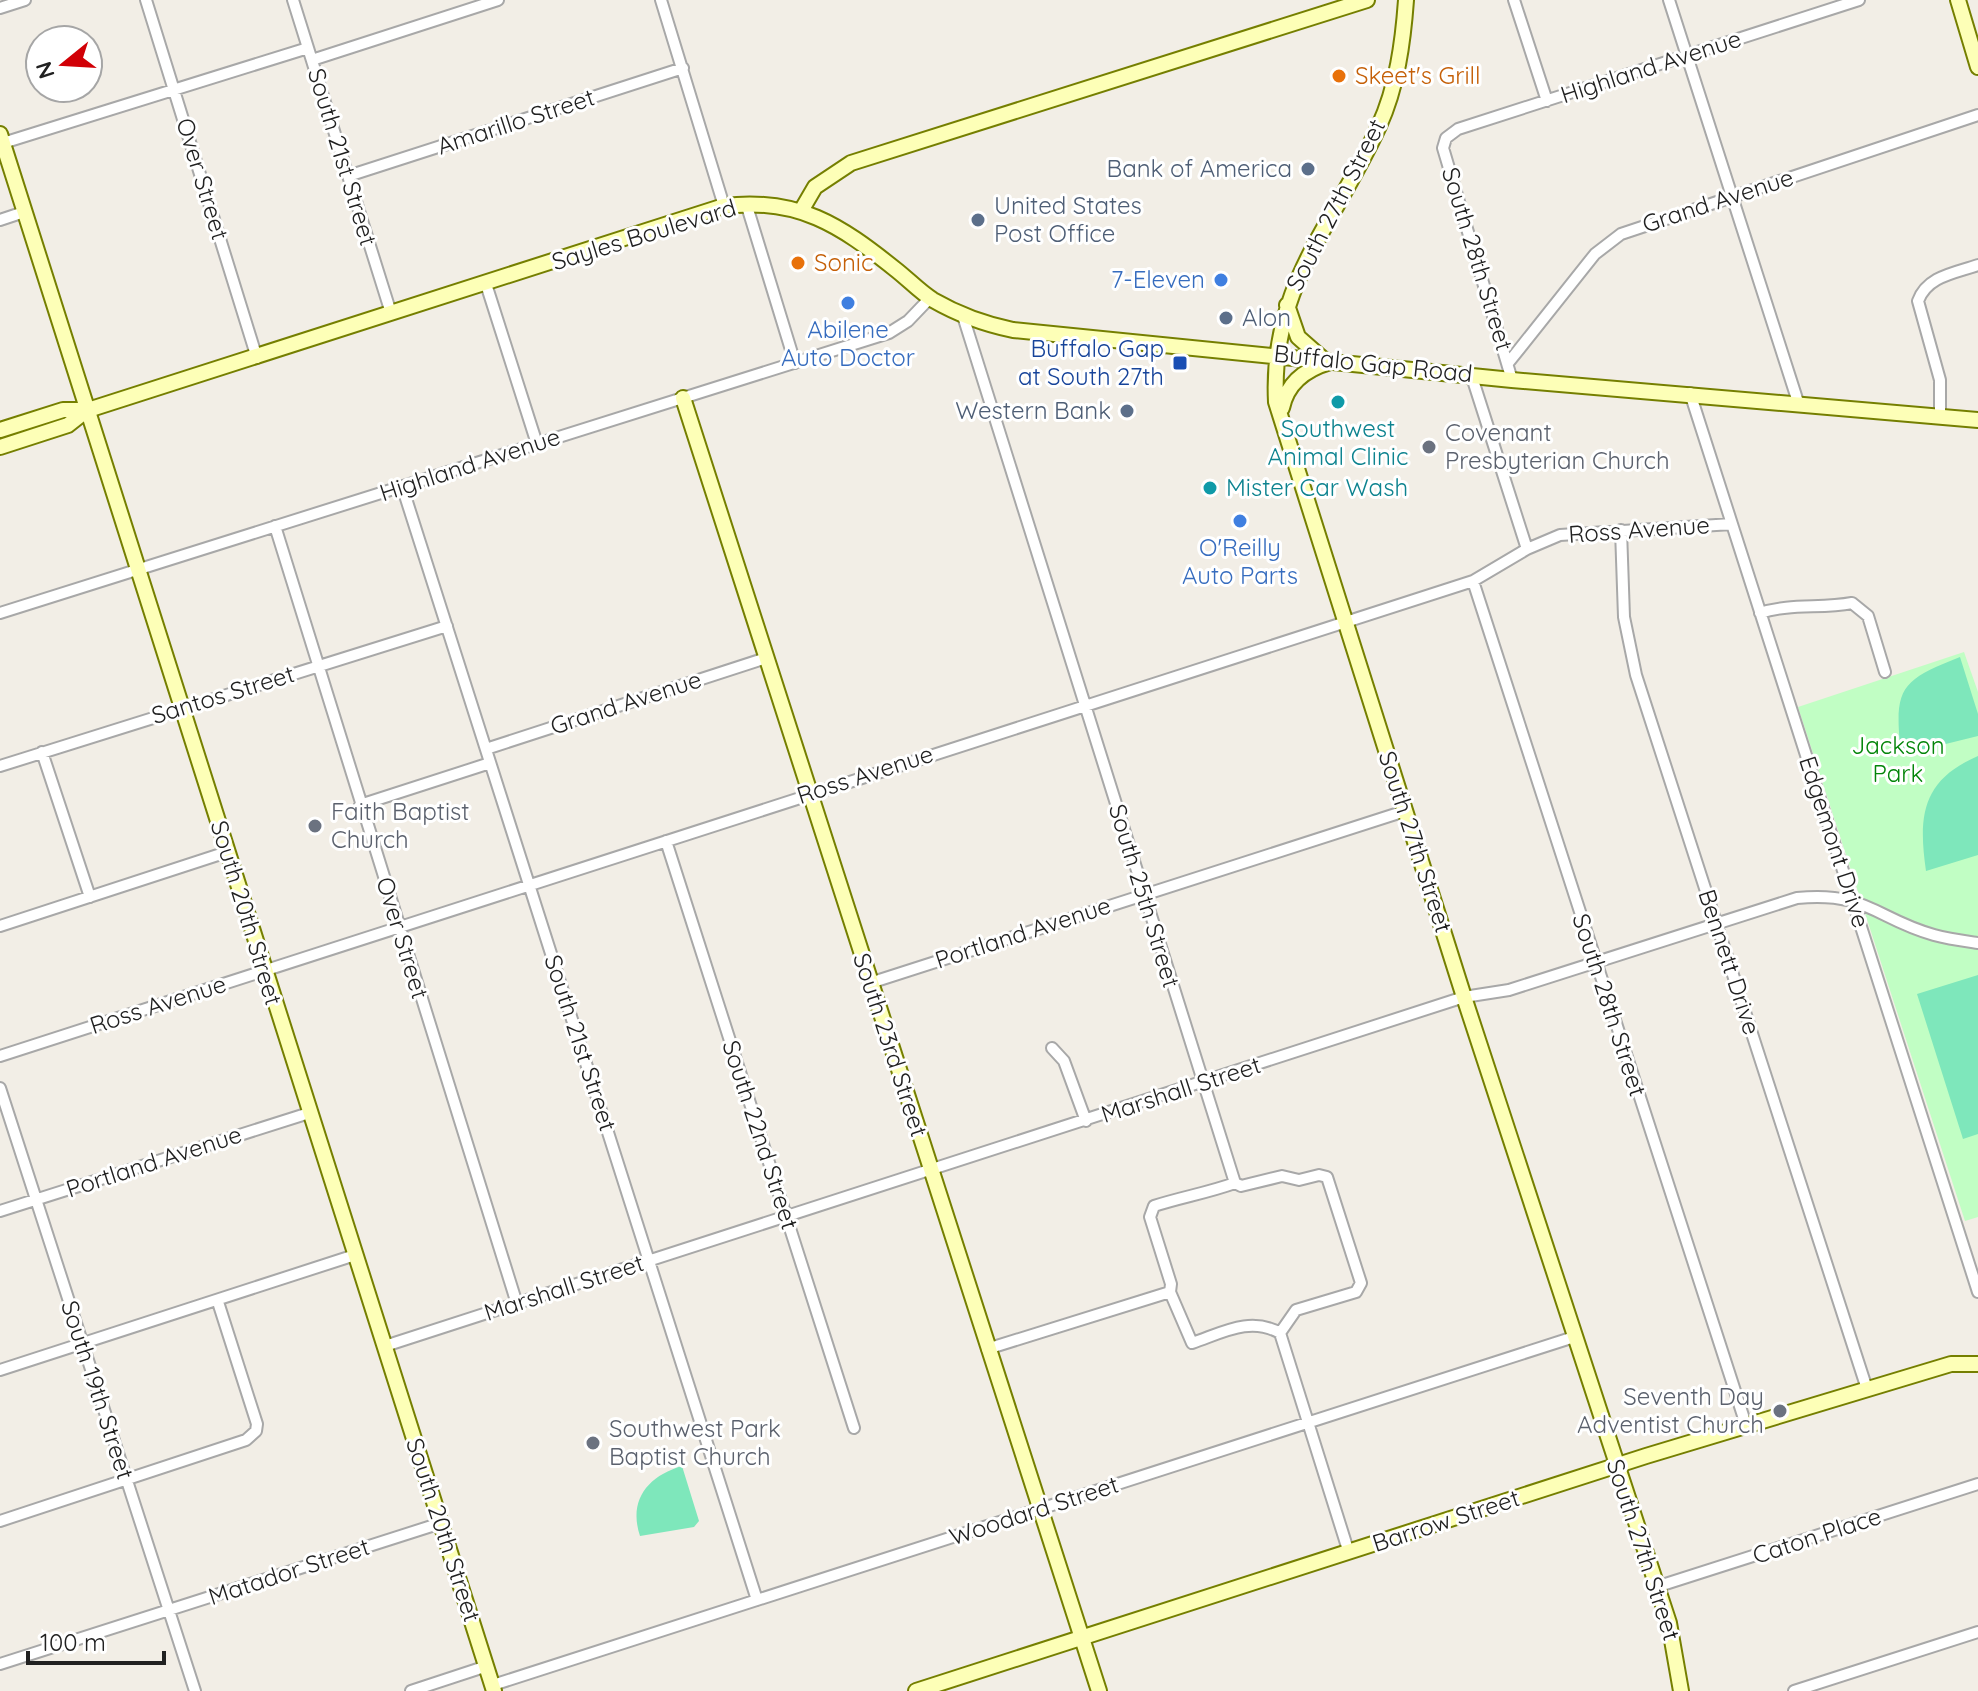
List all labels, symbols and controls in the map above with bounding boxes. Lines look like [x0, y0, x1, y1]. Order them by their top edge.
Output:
street label: Highland Avenue [1557, 23, 1745, 109]
north arrow [24, 24, 104, 104]
text: N [29, 58, 61, 82]
place label: Skeet's Grill [1355, 60, 1481, 90]
street label: South 21st Street [302, 64, 384, 249]
marker: Skeet's Grill [1330, 67, 1348, 85]
street label: Amarillo Street [433, 81, 598, 161]
street label: Over Street [170, 114, 236, 243]
street label: South 27th Street [1279, 114, 1391, 296]
place label: Bank of America [1107, 153, 1292, 183]
marker: Bank of America [1299, 160, 1317, 178]
street label: Grand Avenue [1638, 161, 1797, 239]
street label: South 28th Street [1436, 163, 1520, 354]
place label: United States Post Office [994, 190, 1142, 248]
street label: Sayles Boulevard [548, 192, 740, 276]
marker: United States Post Office [969, 211, 987, 229]
place label: Sonic [814, 247, 873, 277]
marker: Sonic [789, 254, 807, 272]
place label: 7-Eleven [1111, 264, 1205, 294]
marker: 7-Eleven [1212, 271, 1230, 289]
marker: Abilene Auto Doctor [839, 294, 857, 312]
place label: Alon [1242, 302, 1291, 332]
marker: Alon [1217, 309, 1235, 327]
place label: Abilene Auto Doctor [781, 314, 915, 372]
place label: Buffalo Gap at South 27th [1018, 333, 1164, 391]
street label: Buffalo Gap Road [1272, 338, 1474, 388]
marker: Buffalo Gap at South 27th [1171, 354, 1189, 372]
marker: Southwest Animal Clinic [1329, 393, 1347, 411]
place label: Western Bank [955, 395, 1111, 425]
marker: Western Bank [1118, 402, 1136, 420]
place label: Southwest Animal Clinic [1268, 413, 1408, 471]
place label: Covenant Presbyterian Church [1445, 417, 1670, 475]
street label: Highland Avenue [376, 421, 564, 507]
marker: Covenant Presbyterian Church [1420, 438, 1438, 456]
place label: Mister Car Wash [1226, 472, 1408, 502]
marker: Mister Car Wash [1201, 479, 1219, 497]
street label: Ross Avenue [1567, 509, 1711, 549]
marker: O'Reilly Auto Parts [1231, 512, 1249, 530]
place label: O'Reilly Auto Parts [1182, 532, 1298, 590]
street label: Santos Street [148, 658, 298, 730]
street label: Grand Avenue [546, 663, 705, 741]
park label: Jackson Park [1851, 730, 1945, 788]
street label: Ross Avenue [793, 738, 937, 810]
street label: South 27th Street [1372, 747, 1459, 936]
street label: Edgemont Drive [1793, 752, 1877, 931]
place label: Faith Baptist Church [331, 796, 469, 854]
street label: South 25th Street [1103, 800, 1187, 991]
street label: South 20th Street [205, 817, 289, 1009]
marker: Faith Baptist Church [306, 817, 324, 835]
street label: Over Street [370, 873, 436, 1002]
street label: Bennett Drive [1692, 885, 1768, 1038]
street label: Portland Avenue [931, 889, 1114, 975]
street label: South 28th Street [1566, 910, 1654, 1100]
street label: South 23rd Street [847, 949, 935, 1140]
street label: South 21st Street [538, 951, 624, 1135]
street label: Ross Avenue [86, 968, 230, 1040]
street label: South 22nd Street [716, 1036, 806, 1233]
street label: Marshall Street [1097, 1049, 1264, 1129]
street label: Portland Avenue [62, 1118, 245, 1204]
street label: Marshall Street [480, 1247, 647, 1327]
street label: South 19th Street [55, 1297, 141, 1483]
place label: Seventh Day Adventist Church [1577, 1381, 1764, 1439]
marker: Seventh Day Adventist Church [1771, 1402, 1789, 1420]
place label: Southwest Park Baptist Church [609, 1413, 781, 1471]
street label: South 20th Street [400, 1434, 488, 1625]
marker: Southwest Park Baptist Church [584, 1434, 602, 1452]
street label: South 27th Street [1600, 1455, 1687, 1644]
street label: Woodard Street [945, 1469, 1122, 1552]
street label: Barrow Street [1368, 1482, 1523, 1558]
street label: Caton Place [1749, 1500, 1885, 1570]
street label: Matador Street [204, 1531, 373, 1611]
scale bar [28, 1615, 164, 1665]
text: 100 m [40, 1627, 106, 1657]

